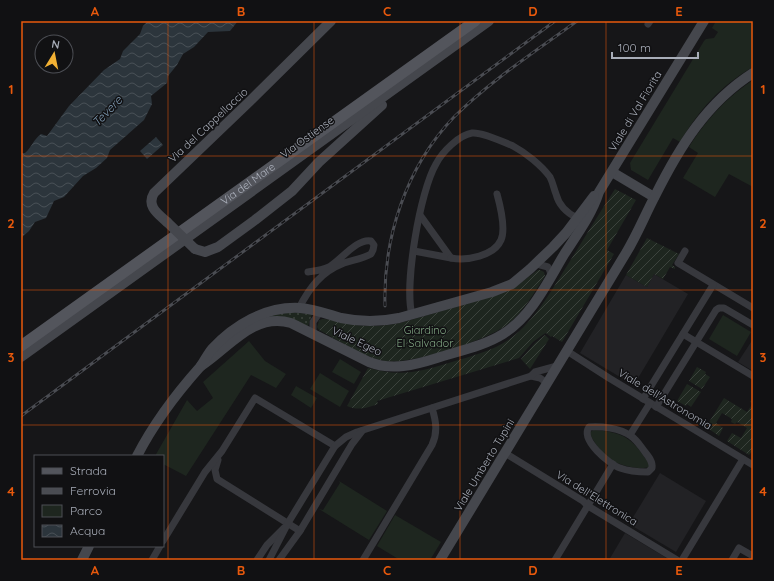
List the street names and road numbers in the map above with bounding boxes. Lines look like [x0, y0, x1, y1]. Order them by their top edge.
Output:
street label: Viale di Val Fiorita [605, 68, 665, 154]
street label: Via del Cappellaccio [165, 84, 251, 165]
street label: Via Ostiense [277, 113, 337, 161]
street label: Via del Mare [218, 159, 278, 208]
street label: Viale Egeo [330, 323, 385, 359]
street label: Viale dell'Astronomia [616, 366, 714, 432]
street label: Viale Umberto Tupini [451, 416, 517, 514]
street label: Via dell'Elettronica [554, 467, 640, 529]

